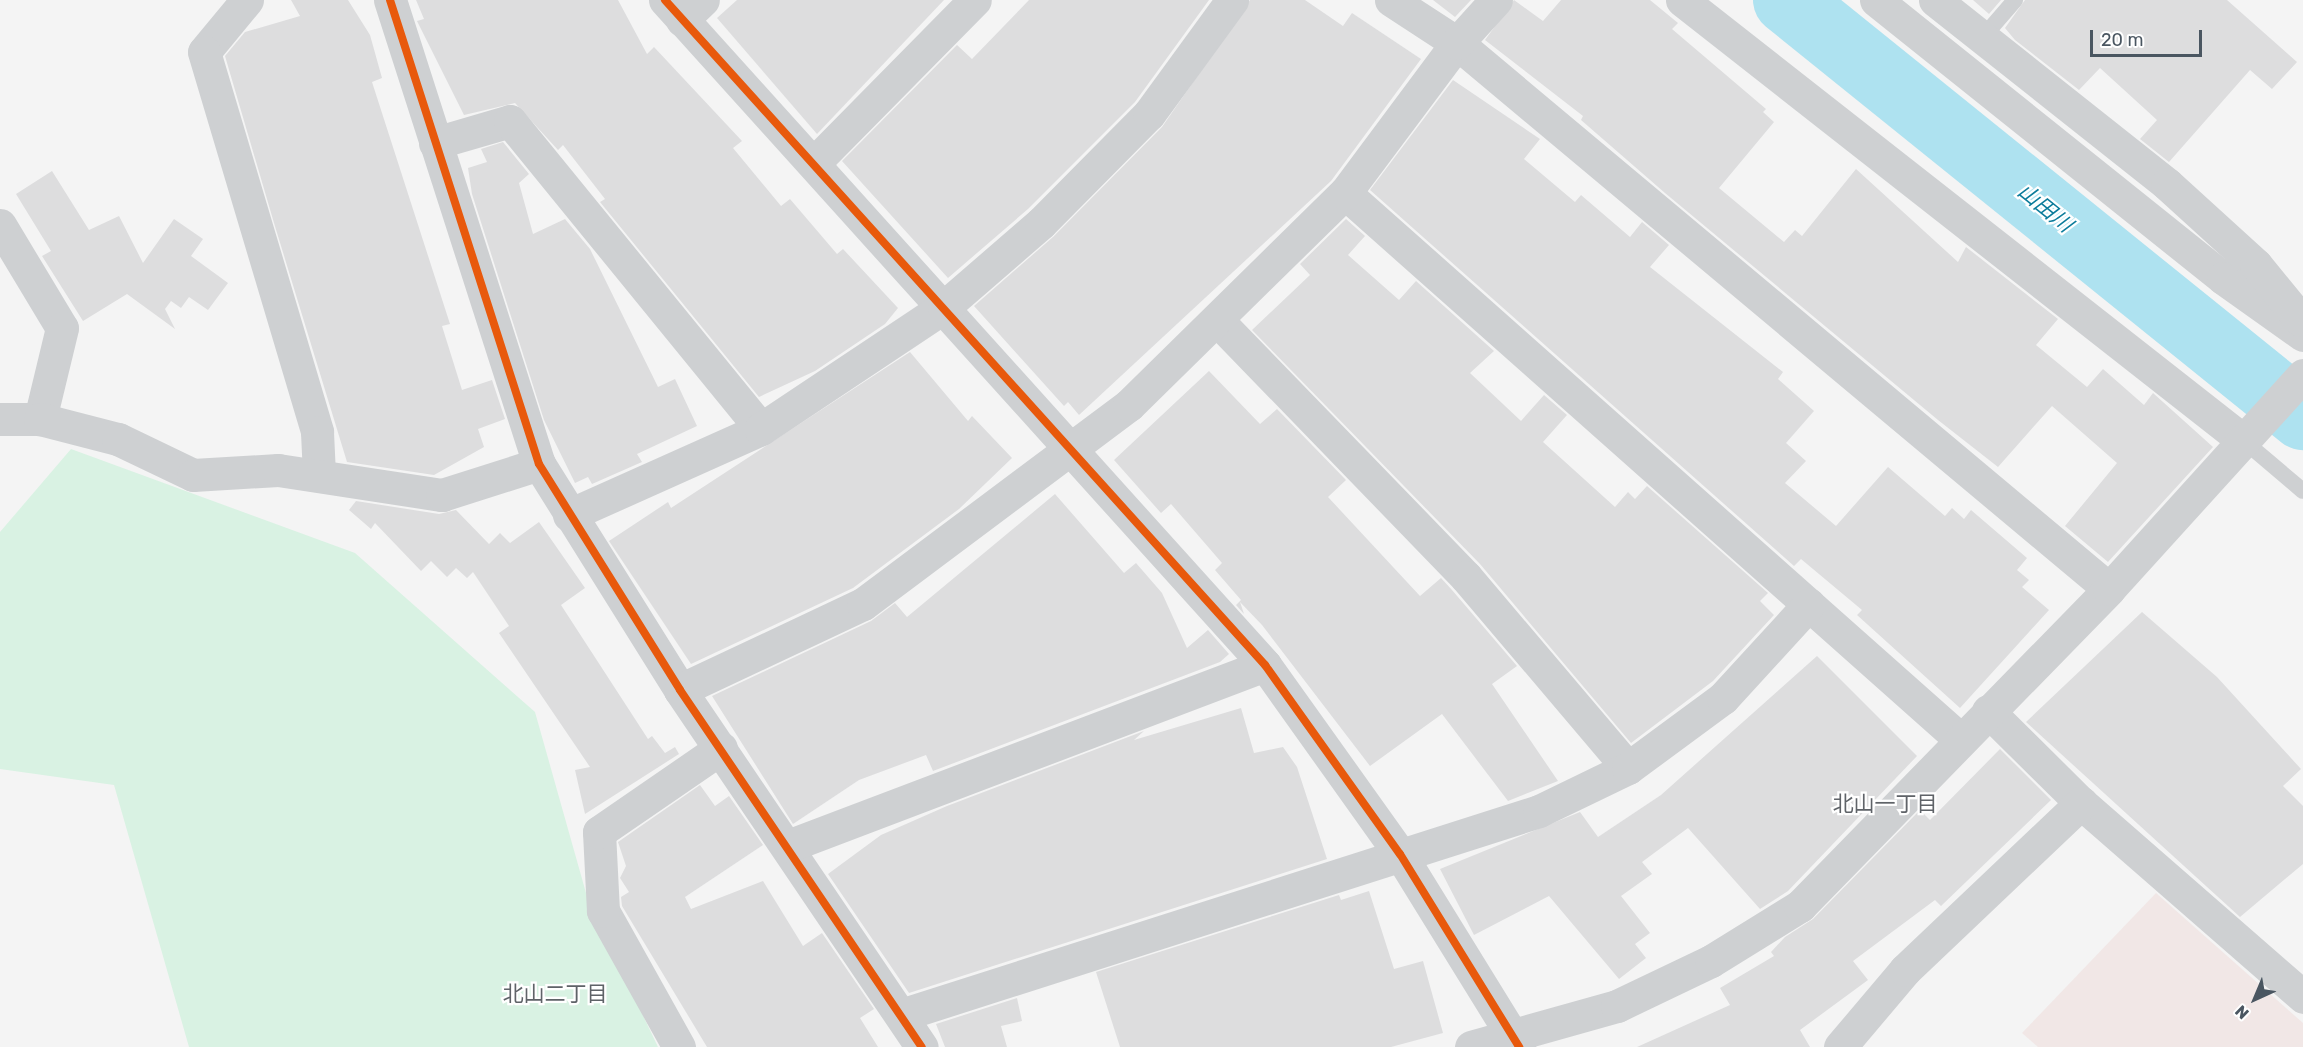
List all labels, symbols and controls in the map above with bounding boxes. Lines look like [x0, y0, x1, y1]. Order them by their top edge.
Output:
scale bar [2093, 18, 2206, 56]
text: 20 m [2101, 29, 2143, 51]
water label: 山田川 [2013, 178, 2077, 238]
district label: 北山一丁目 [1833, 791, 1937, 817]
north arrow [2225, 969, 2285, 1029]
district label: 北山二丁目 [503, 981, 607, 1007]
text: N [2231, 1001, 2253, 1023]

